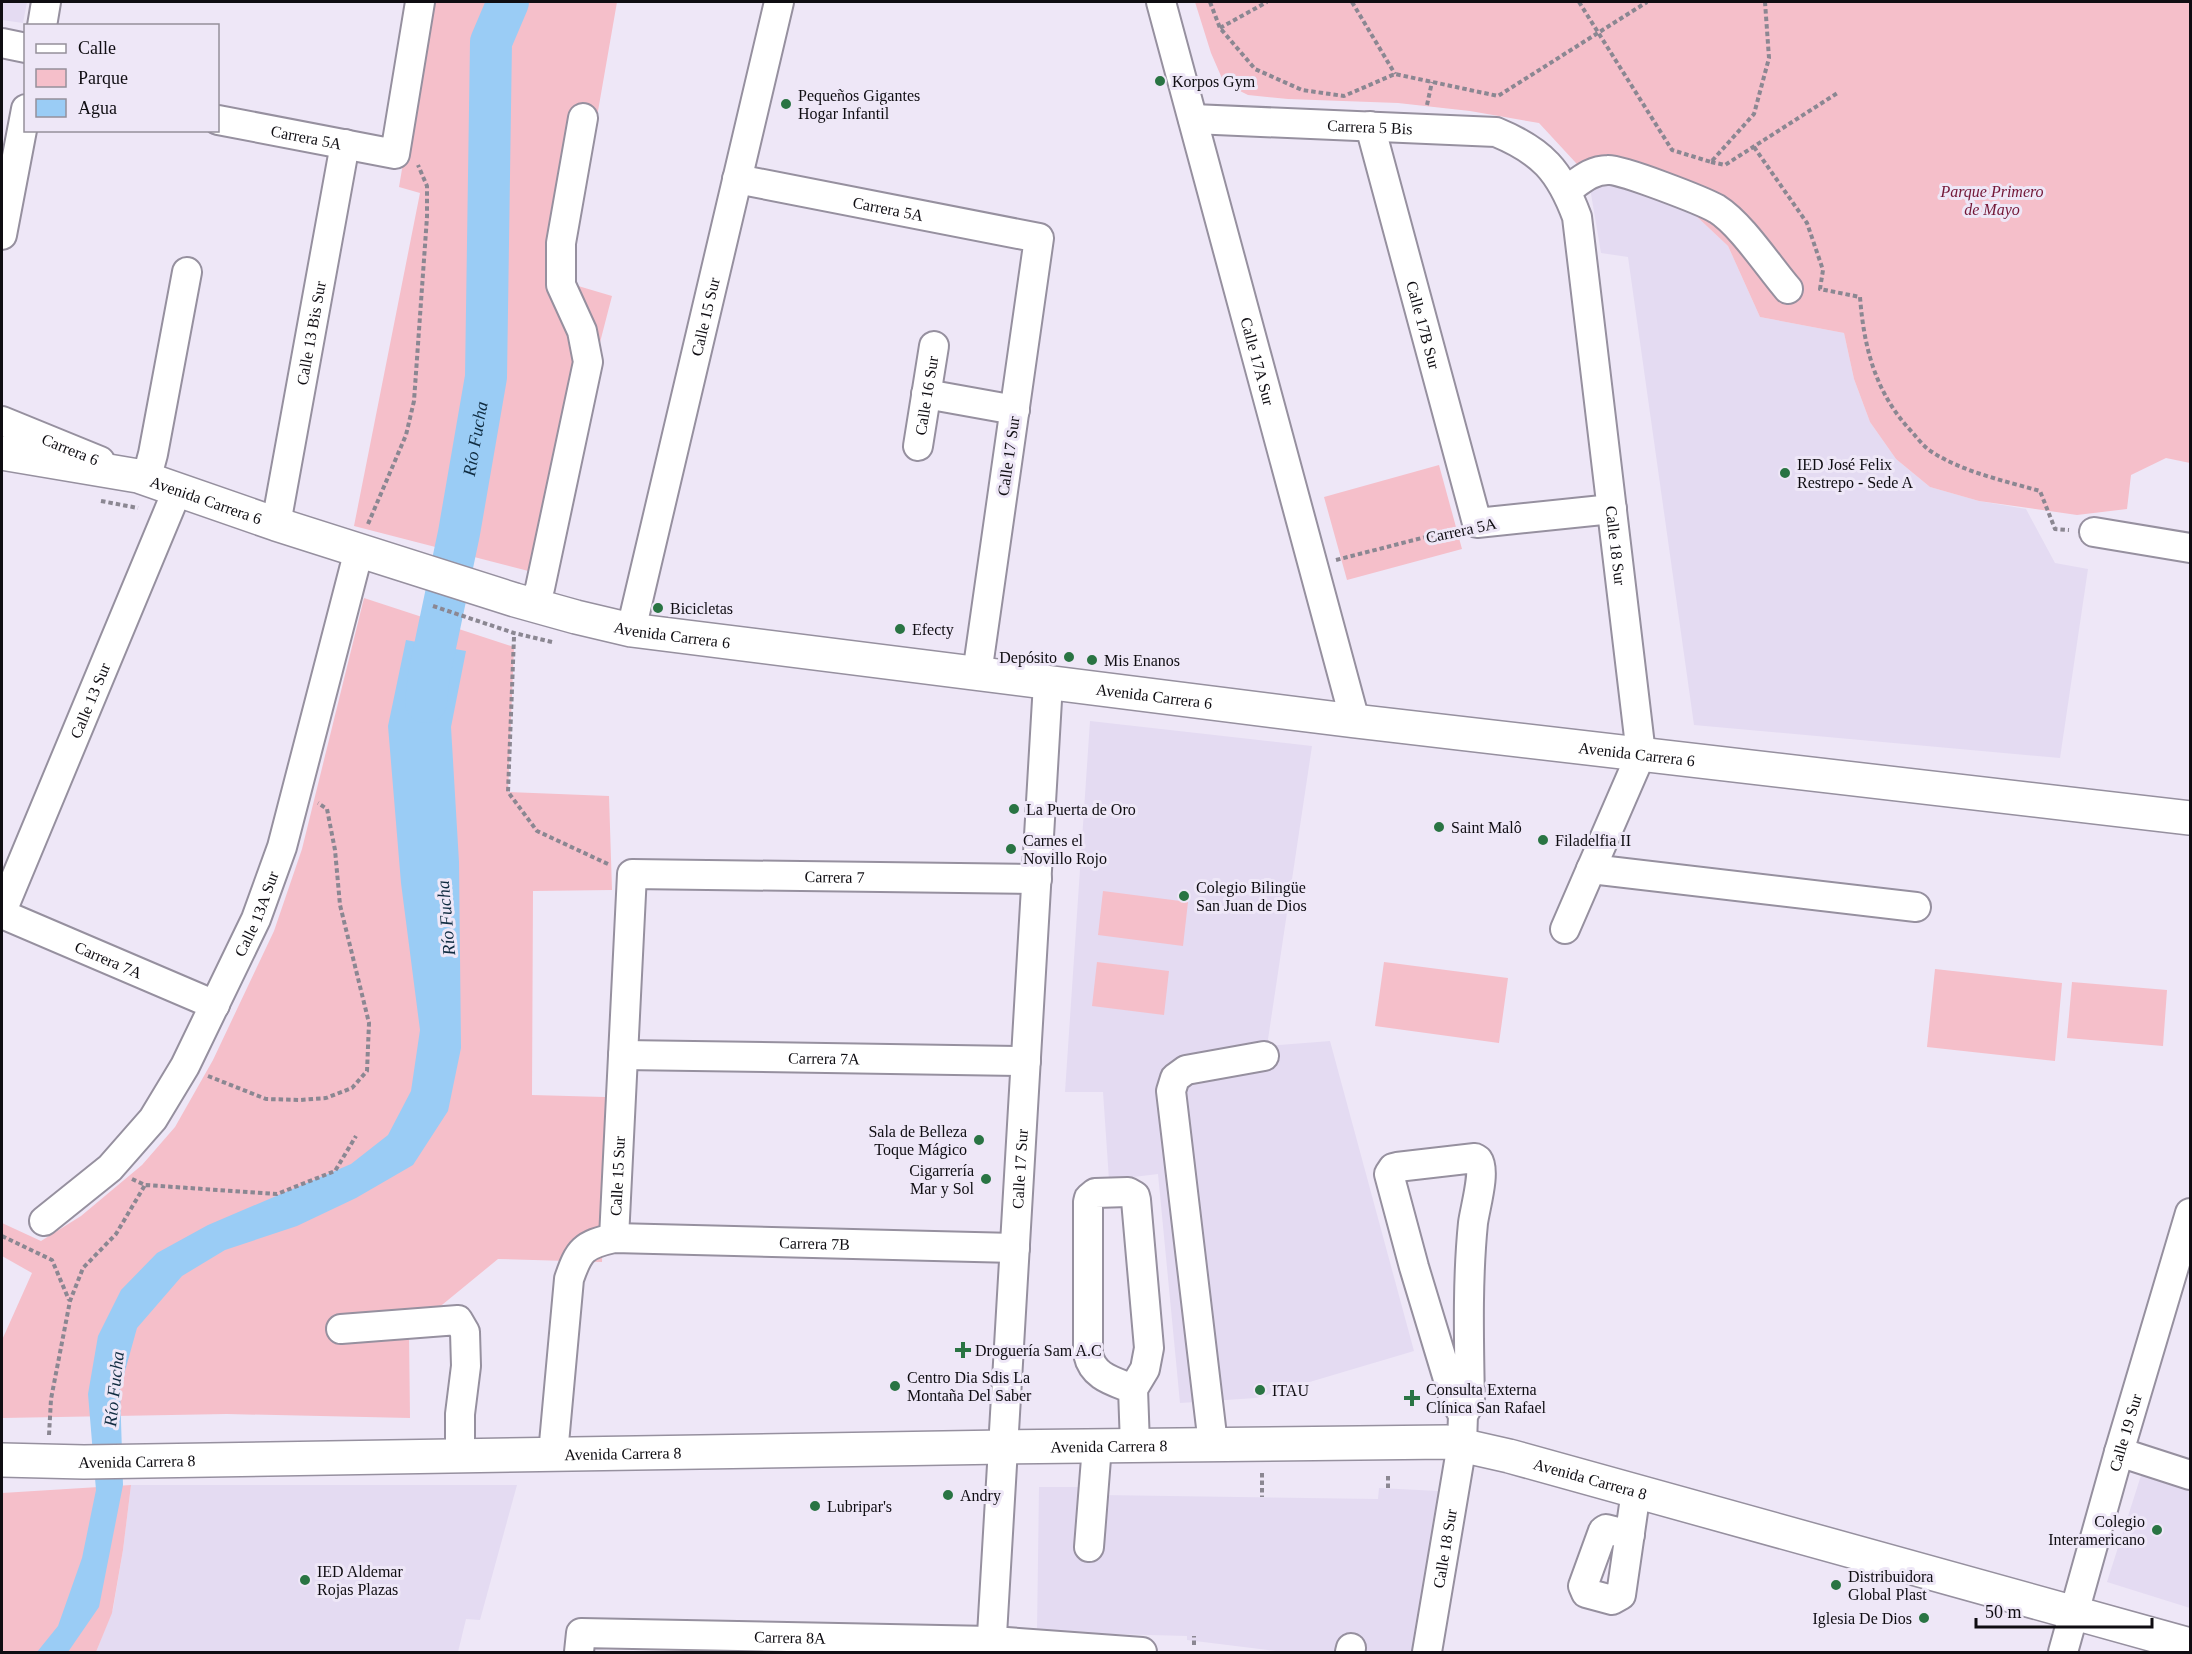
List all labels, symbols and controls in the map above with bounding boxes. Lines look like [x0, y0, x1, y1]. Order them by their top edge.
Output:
legend [24, 24, 219, 132]
text: Calle [78, 38, 116, 58]
text: Parque [78, 68, 128, 88]
place label: Korpos Gym [1172, 73, 1256, 91]
marker: Korpos Gym [1153, 74, 1167, 88]
place label: Pequeños Gigantes Hogar Infantil [798, 87, 920, 123]
marker: Pequeños Gigantes Hogar Infantil [779, 97, 793, 111]
text: Agua [78, 98, 117, 118]
street label: Carrera 5 Bis [1327, 117, 1413, 137]
street label: Carrera 5A [270, 122, 343, 153]
park label: Parque Primero de Mayo [1939, 183, 2044, 219]
street label: Carrera 5A [851, 194, 925, 224]
street label: Calle 15 Sur [688, 275, 723, 358]
street label: Calle 13 Bis Sur [293, 279, 329, 387]
street label: Calle 17B Sur [1403, 279, 1443, 372]
street label: Calle 17A Sur [1237, 315, 1278, 408]
street label: Calle 16 Sur [912, 354, 941, 437]
water label: Río Fucha [459, 400, 492, 479]
street label: Calle 17 Sur [995, 415, 1023, 497]
street label: Carrera 6 [39, 430, 101, 469]
place label: IED José Felix Restrepo - Sede A [1797, 456, 1913, 492]
marker: IED José Felix Restrepo - Sede A [1778, 466, 1792, 480]
street label: Avenida Carrera 6 [148, 473, 264, 527]
street label: Calle 18 Sur [1602, 505, 1629, 587]
street label: Carrera 5A [1424, 515, 1498, 546]
place label: Bicicletas [670, 600, 733, 617]
marker: Bicicletas [651, 601, 665, 615]
street label: Avenida Carrera 6 [612, 618, 731, 651]
place label: Efecty [912, 621, 954, 639]
marker: Efecty [893, 622, 907, 636]
place label: Depósito [999, 649, 1057, 667]
marker: Depósito [1062, 650, 1076, 664]
place label: Mis Enanos [1104, 652, 1180, 669]
marker: Mis Enanos [1085, 653, 1099, 667]
street label: Calle 13 Sur [67, 660, 114, 741]
street label: Avenida Carrera 6 [1095, 681, 1213, 712]
street label: Avenida Carrera 6 [1578, 739, 1696, 769]
place label: La Puerta de Oro [1026, 801, 1136, 818]
marker: La Puerta de Oro [1007, 802, 1021, 816]
place label: Saint Malô [1451, 819, 1522, 836]
marker: Saint Malô [1432, 820, 1446, 834]
place label: Carnes el Novillo Rojo [1023, 832, 1107, 868]
place label: Filadelfia II [1555, 832, 1631, 849]
marker: Filadelfia II [1536, 833, 1550, 847]
marker: Carnes el Novillo Rojo [1004, 842, 1018, 856]
street label: Calle 13A Sur [231, 868, 282, 959]
street label: Carrera 7 [804, 868, 865, 886]
place label: Colegio Bilingüe San Juan de Dios [1196, 879, 1307, 914]
water label: Río Fucha [433, 880, 459, 957]
marker: Colegio Bilingüe San Juan de Dios [1177, 889, 1191, 903]
street label: Carrera 7A [72, 938, 145, 982]
street label: Carrera 7A [788, 1049, 860, 1068]
place label: Sala de Belleza Toque Mágico [868, 1123, 967, 1159]
street label: Calle 17 Sur [1009, 1128, 1031, 1209]
marker: Sala de Belleza Toque Mágico [972, 1133, 986, 1147]
street label: Calle 15 Sur [607, 1135, 628, 1216]
place label: Cigarrería Mar y Sol [909, 1162, 975, 1198]
marker: Cigarrería Mar y Sol [979, 1172, 993, 1186]
street label: Carrera 7B [779, 1234, 850, 1253]
place label: Droguería Sam A.C [975, 1342, 1102, 1360]
marker: Droguería Sam A.C [956, 1343, 970, 1357]
water label: Río Fucha [100, 1350, 128, 1429]
place label: Centro Dia Sdis La Montaña Del Saber [907, 1369, 1032, 1404]
marker: Centro Dia Sdis La Montaña Del Saber [888, 1379, 902, 1393]
place label: Consulta Externa Clínica San Rafael [1426, 1381, 1547, 1416]
place label: ITAU [1272, 1382, 1309, 1399]
marker: ITAU [1253, 1383, 1267, 1397]
marker: Consulta Externa Clínica San Rafael [1403, 1389, 1421, 1407]
street label: Calle 19 Sur [2106, 1391, 2145, 1473]
street label: Avenida Carrera 8 [1050, 1437, 1167, 1455]
street label: Avenida Carrera 8 [564, 1444, 682, 1463]
street label: Avenida Carrera 8 [78, 1452, 196, 1471]
street label: Avenida Carrera 8 [1531, 1455, 1649, 1503]
place label: Andry [960, 1487, 1001, 1505]
marker: Andry [941, 1488, 955, 1502]
place label: Lubripar's [827, 1498, 892, 1516]
marker: Lubripar's [808, 1499, 822, 1513]
street label: Calle 18 Sur [1430, 1507, 1460, 1589]
place label: Colegio Interamericano [2048, 1513, 2145, 1548]
marker: Colegio Interamericano [2150, 1523, 2164, 1537]
place label: IED Aldemar Rojas Plazas [317, 1563, 403, 1599]
place label: Distribuidora Global Plast [1848, 1568, 1933, 1603]
marker: IED Aldemar Rojas Plazas [298, 1573, 312, 1587]
marker: Distribuidora Global Plast [1829, 1578, 1843, 1592]
scale bar [1976, 1591, 2152, 1629]
text: 50 m [1985, 1602, 2022, 1622]
place label: Iglesia De Dios [1812, 1610, 1912, 1628]
marker: Iglesia De Dios [1917, 1611, 1931, 1625]
street label: Carrera 8A [754, 1628, 826, 1647]

